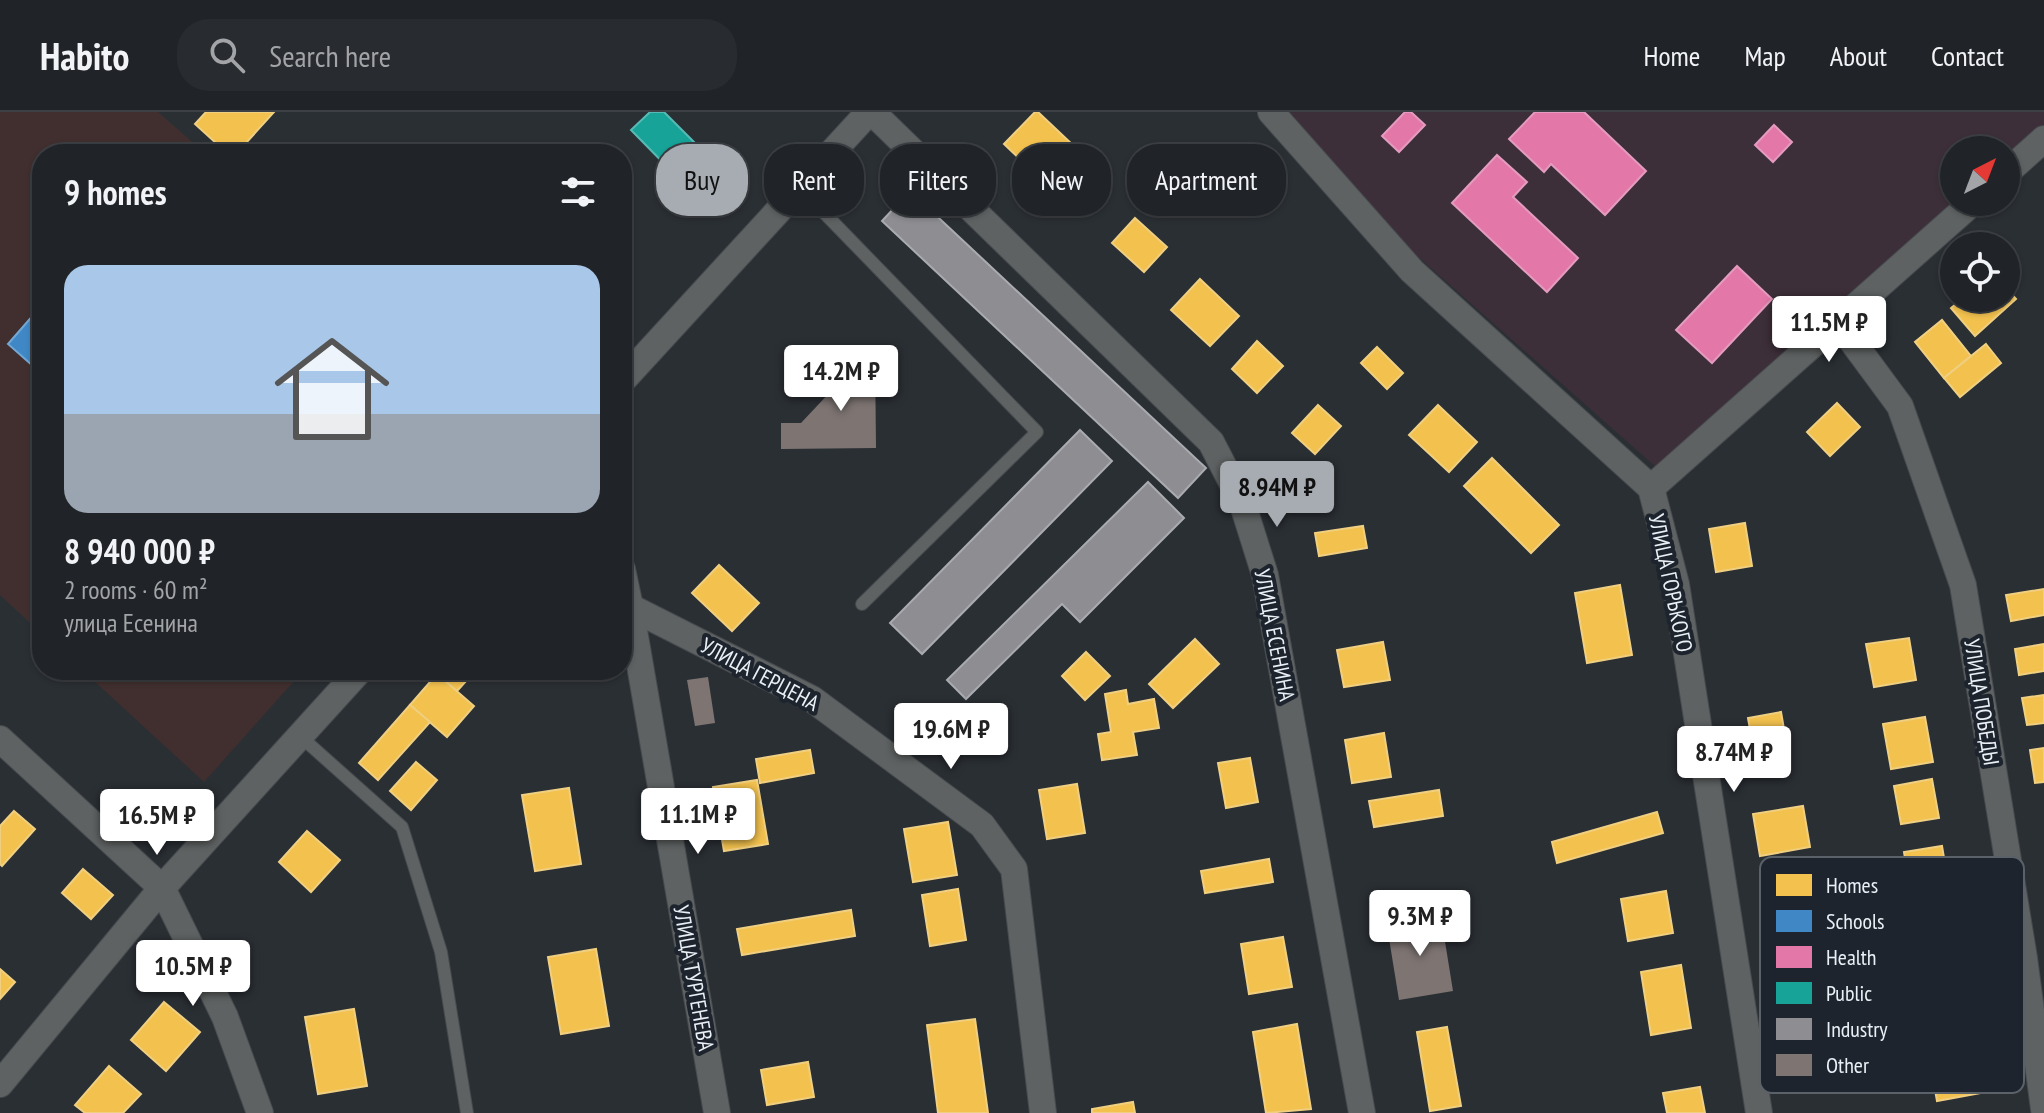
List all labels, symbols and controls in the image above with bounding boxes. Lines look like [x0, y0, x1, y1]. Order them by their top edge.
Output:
search box [177, 19, 737, 91]
text: Habito [40, 31, 129, 80]
icon: search [205, 33, 249, 77]
text: Search here [269, 36, 391, 75]
text: Home [1644, 37, 1700, 74]
text: Map [1744, 37, 1786, 74]
text: About [1830, 37, 1887, 74]
text: Contact [1931, 37, 2004, 74]
north arrow [1940, 136, 2020, 216]
map controls [1940, 136, 2020, 312]
chip: Buy [656, 144, 748, 216]
chip: Rent [764, 144, 864, 216]
chip: Filters [880, 144, 996, 216]
chip: New [1012, 144, 1111, 216]
chip: Apartment [1127, 144, 1286, 216]
text: 9 homes [64, 170, 167, 214]
icon: filters [556, 170, 600, 214]
button: locate [1940, 232, 2020, 312]
pin: 11.5M ₽ [1755, 296, 1903, 364]
text: 11.5M ₽ [1790, 305, 1868, 338]
icon: home [260, 317, 404, 461]
pin: 14.2M ₽ [767, 345, 915, 413]
text: 14.2M ₽ [802, 354, 880, 387]
pin: 8.94M ₽ [1203, 461, 1351, 529]
text: 8.94M ₽ [1238, 470, 1316, 503]
street label: УЛИЦА ГОРЬКОГО [1643, 511, 1699, 655]
text: 8 940 000 ₽ [64, 529, 215, 573]
street label: УЛИЦА ЕСЕНИНА [1248, 567, 1302, 704]
text: 2 rooms · 60 m² [64, 573, 208, 606]
text: улица Есенина [64, 606, 198, 639]
street label: УЛИЦА ГЕРЦЕНА [696, 631, 825, 717]
street label: УЛИЦА ПОБЕДЫ [1958, 637, 2006, 767]
pin: 19.6M ₽ [877, 703, 1025, 771]
text: 19.6M ₽ [912, 712, 990, 745]
pin: 8.74M ₽ [1660, 726, 1808, 794]
text: 8.74M ₽ [1695, 735, 1773, 768]
pin: 11.1M ₽ [624, 788, 772, 856]
pin: 16.5M ₽ [83, 789, 231, 857]
text: 11.1M ₽ [659, 797, 737, 830]
text: 16.5M ₽ [118, 798, 196, 831]
legend [1760, 857, 2024, 1093]
text: Homes [1826, 871, 1878, 899]
pin: 9.3M ₽ [1355, 890, 1485, 958]
text: 9.3M ₽ [1387, 899, 1453, 932]
street label: УЛИЦА ТУРГЕНЕВА [667, 903, 721, 1054]
text: Schools [1826, 907, 1885, 935]
pin: 10.5M ₽ [119, 940, 267, 1008]
text: Health [1826, 943, 1877, 971]
text: 10.5M ₽ [154, 949, 232, 982]
text: Public [1826, 979, 1872, 1007]
text: Industry [1826, 1015, 1888, 1043]
text: Other [1826, 1051, 1869, 1079]

